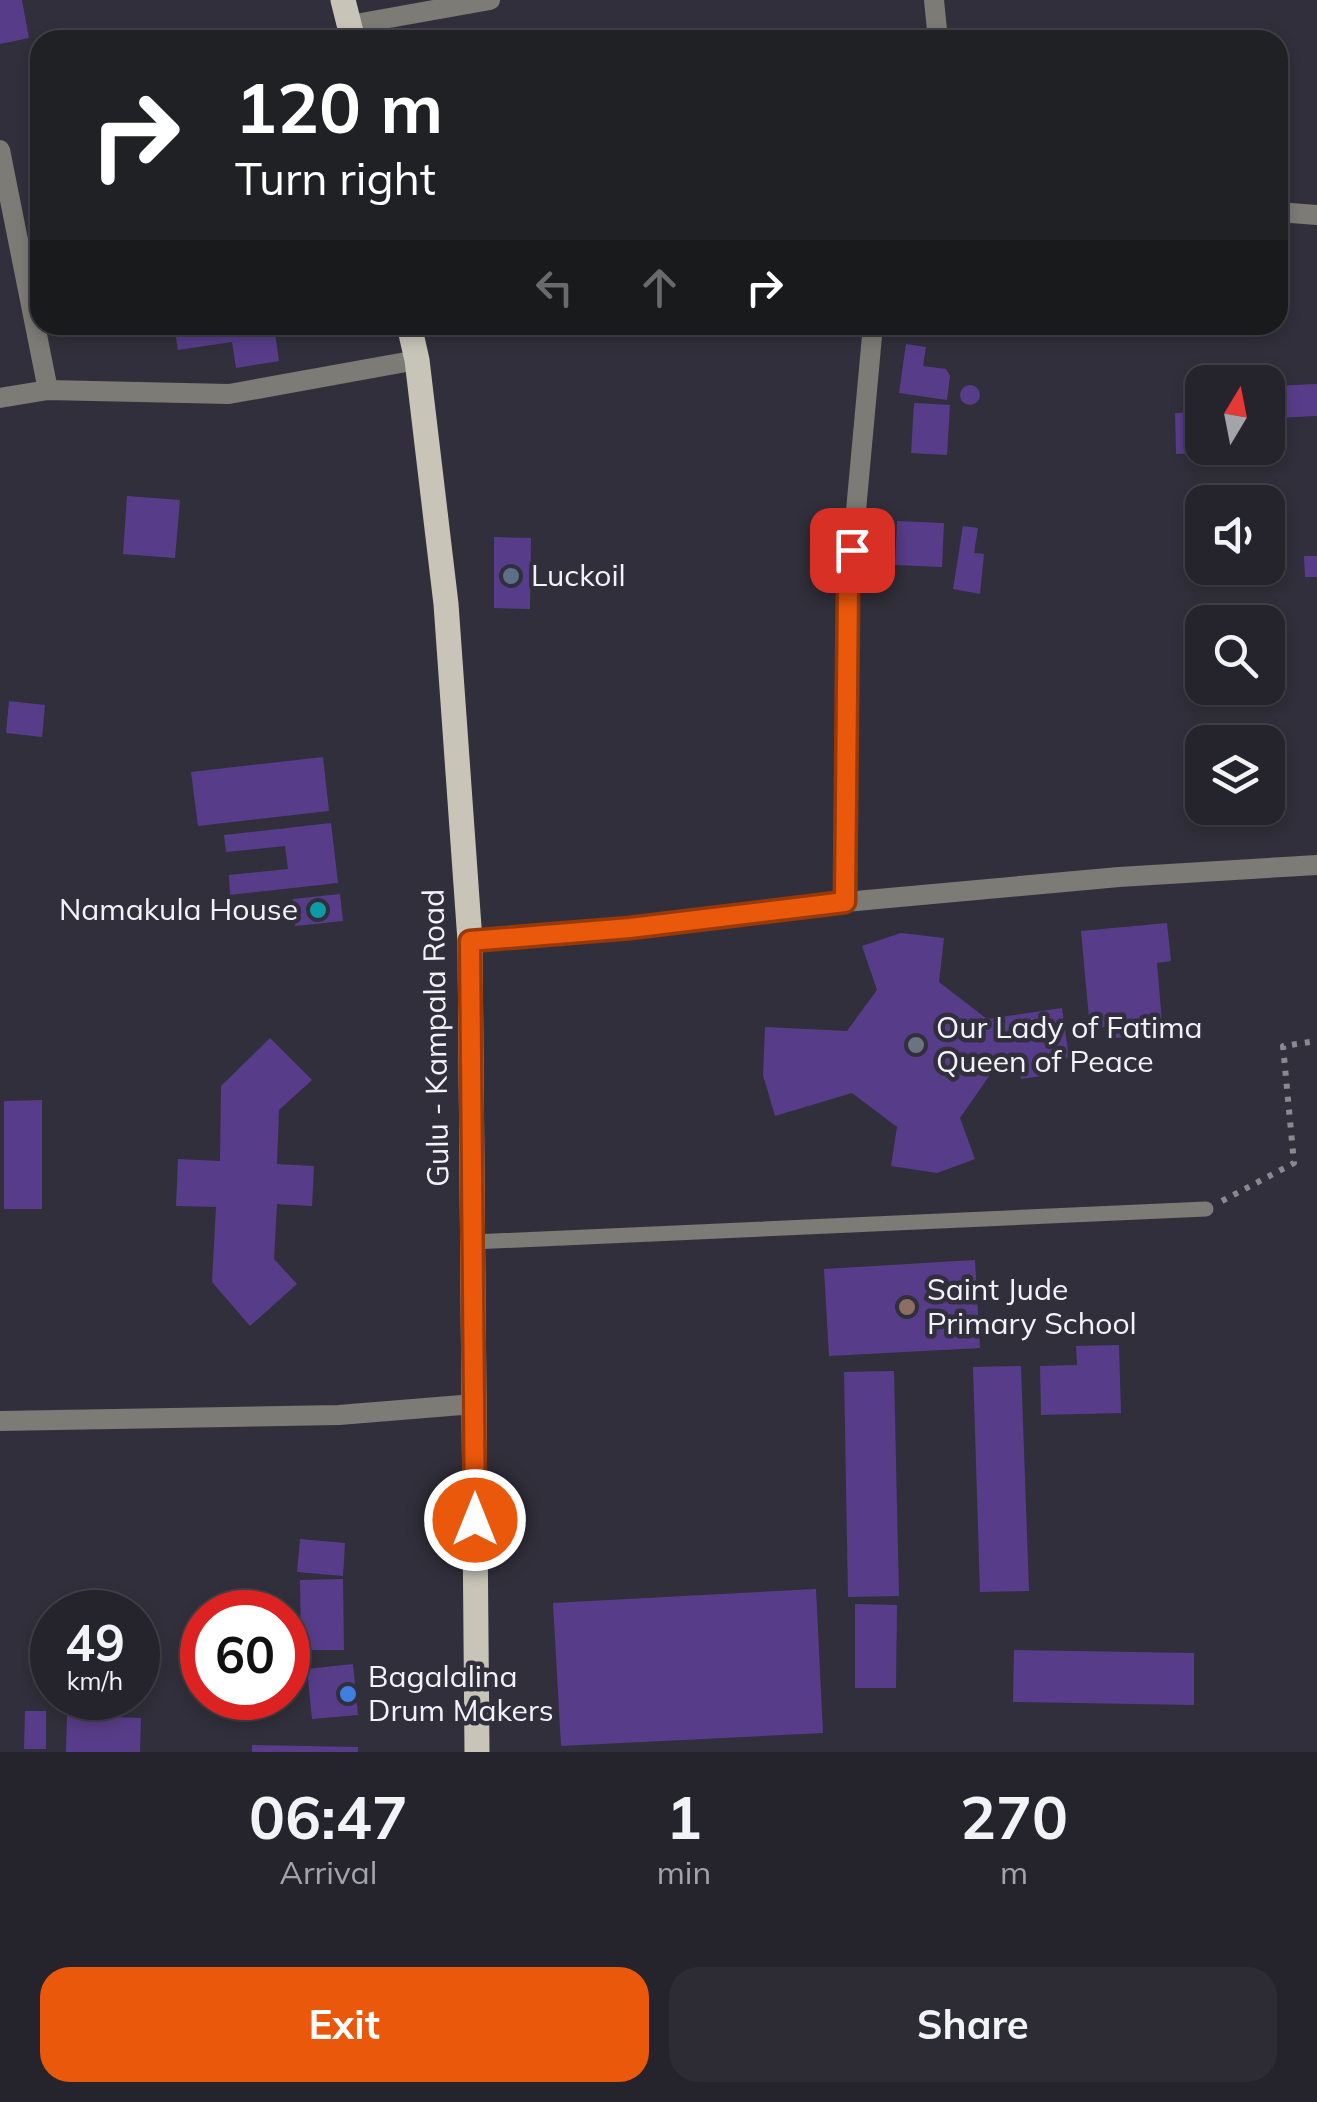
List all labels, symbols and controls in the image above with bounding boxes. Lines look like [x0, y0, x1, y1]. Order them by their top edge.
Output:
text: 120 m [235, 63, 443, 151]
icon: right [70, 70, 200, 200]
text: Turn right [235, 150, 436, 206]
icon: left [527, 260, 582, 315]
icon: ahead [632, 260, 687, 315]
icon: right [737, 260, 792, 315]
north arrow [1185, 365, 1285, 465]
map controls [1185, 365, 1285, 825]
button: sound [1185, 485, 1285, 585]
pin [810, 508, 895, 593]
icon: arrive [825, 523, 880, 578]
place label: Luckoil [531, 556, 626, 594]
marker: Luckoil [500, 565, 522, 587]
button: search [1185, 605, 1285, 705]
button: layers [1185, 725, 1285, 825]
street label: Gulu - Kampala Road [413, 889, 457, 1187]
place label: Namakula House [59, 890, 298, 928]
marker: Namakula House [307, 899, 329, 921]
place label: Our Lady of Fatima Queen of Peace [936, 1008, 1203, 1080]
marker: Our Lady of Fatima Queen of Peace [905, 1034, 927, 1056]
place label: Saint Jude Primary School [927, 1270, 1137, 1342]
marker: Saint Jude Primary School [896, 1296, 918, 1318]
position arrow [423, 1468, 527, 1572]
speed limit sign: 60 [180, 1590, 310, 1720]
text: 49 [65, 1611, 125, 1674]
place label: Bagalalina Drum Makers [368, 1657, 554, 1729]
text: km/h [67, 1665, 123, 1696]
marker: Bagalalina Drum Makers [337, 1683, 359, 1705]
text: 06:47 [249, 1779, 408, 1854]
text: 1 [666, 1779, 702, 1854]
text: 270 [960, 1779, 1068, 1854]
text: Arrival [279, 1852, 377, 1892]
text: min [657, 1852, 711, 1892]
text: m [1000, 1852, 1028, 1892]
button: Exit [40, 1967, 649, 2082]
button: Share [669, 1967, 1277, 2082]

